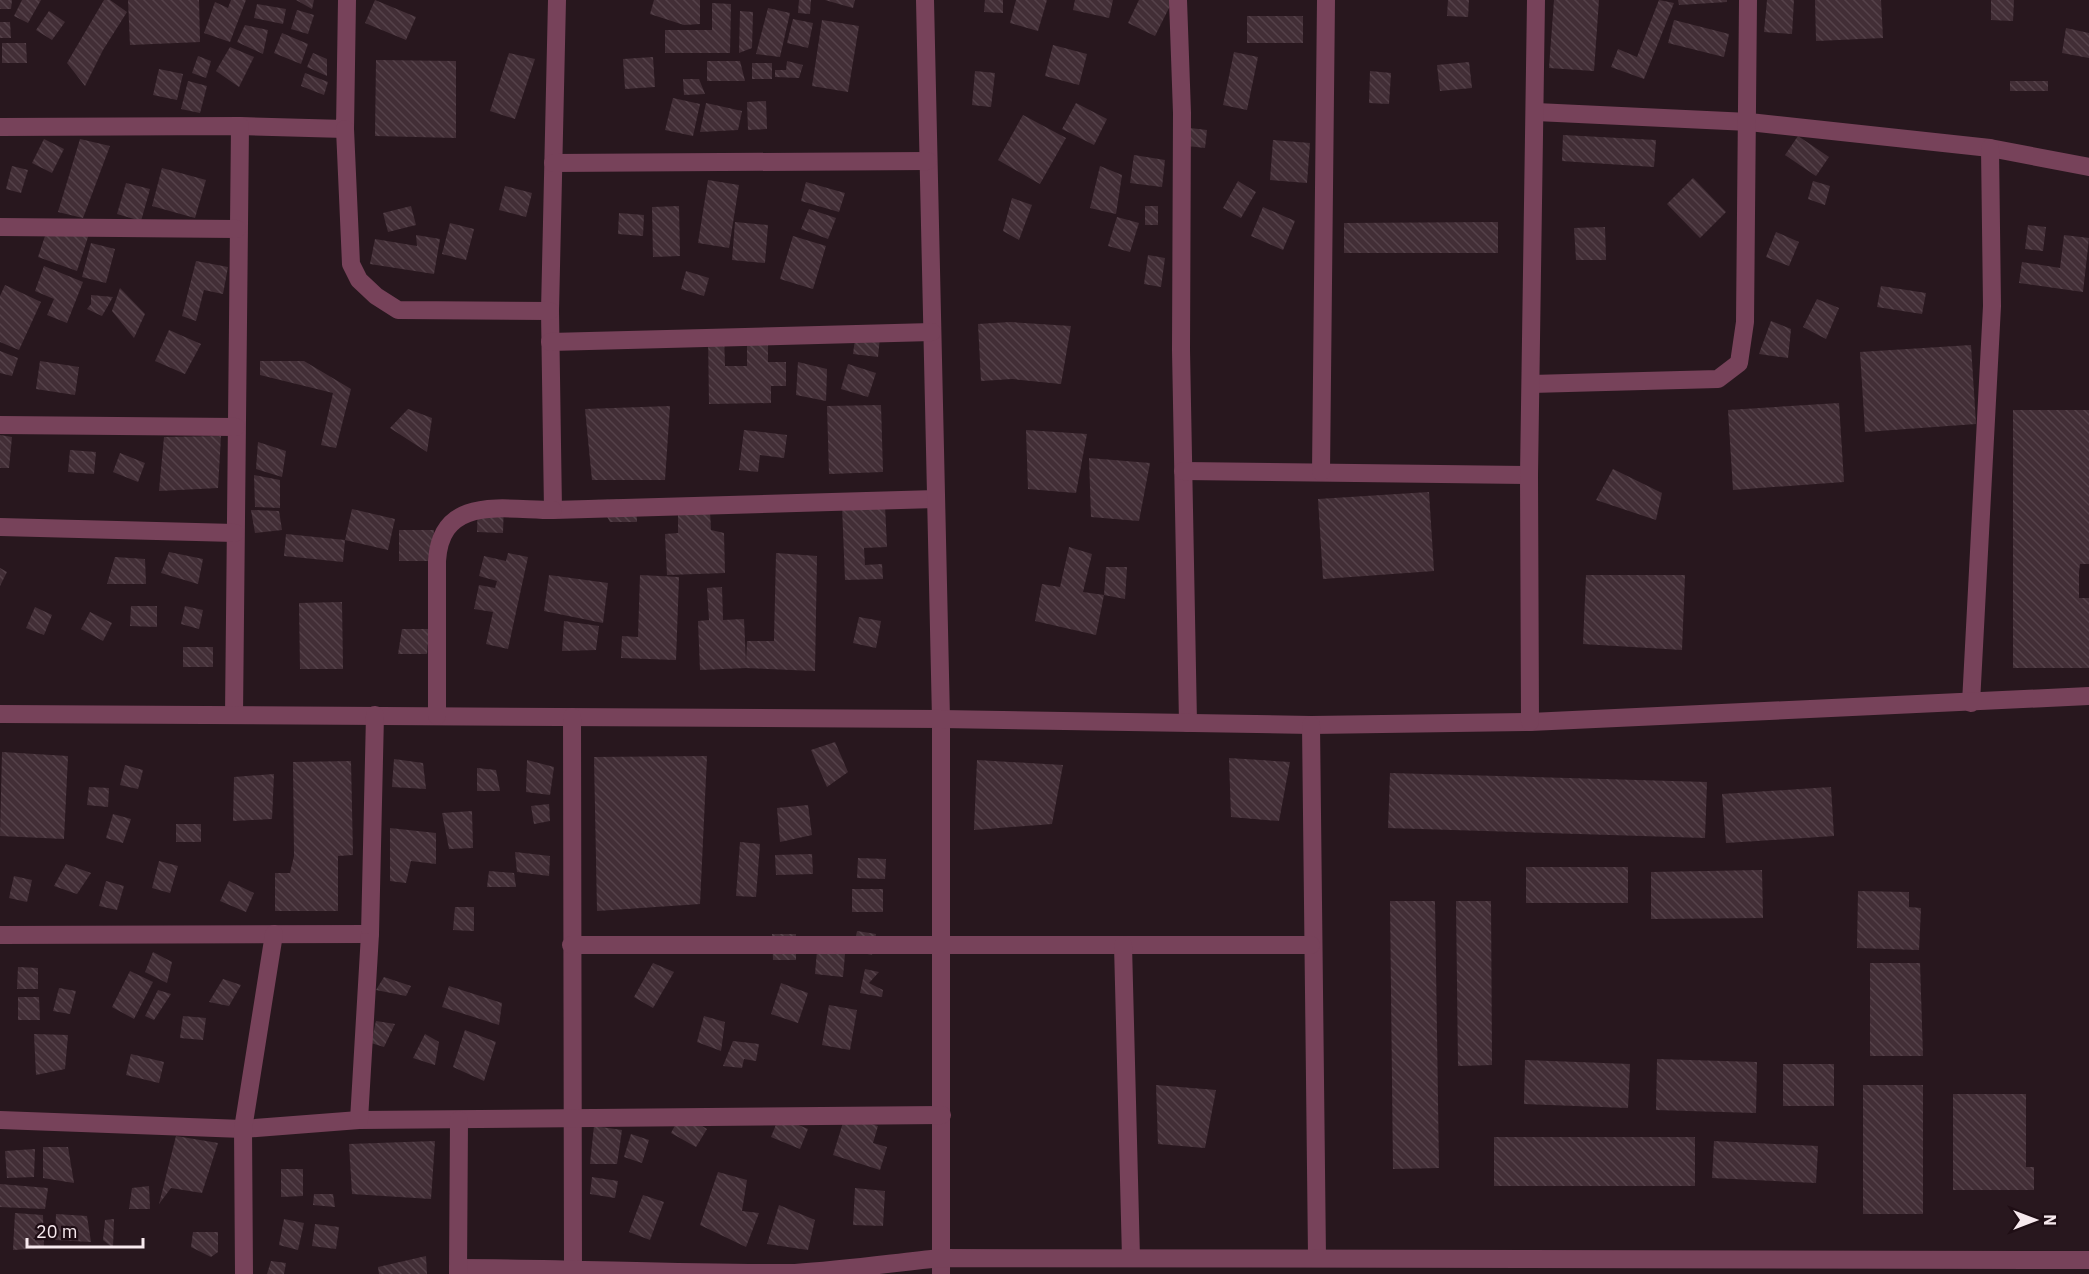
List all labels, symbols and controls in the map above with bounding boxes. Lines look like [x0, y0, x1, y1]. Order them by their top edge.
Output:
north arrow [2005, 1190, 2065, 1250]
scale bar [27, 1211, 142, 1249]
text: N [2040, 1214, 2060, 1226]
text: 20 m [36, 1220, 78, 1243]

